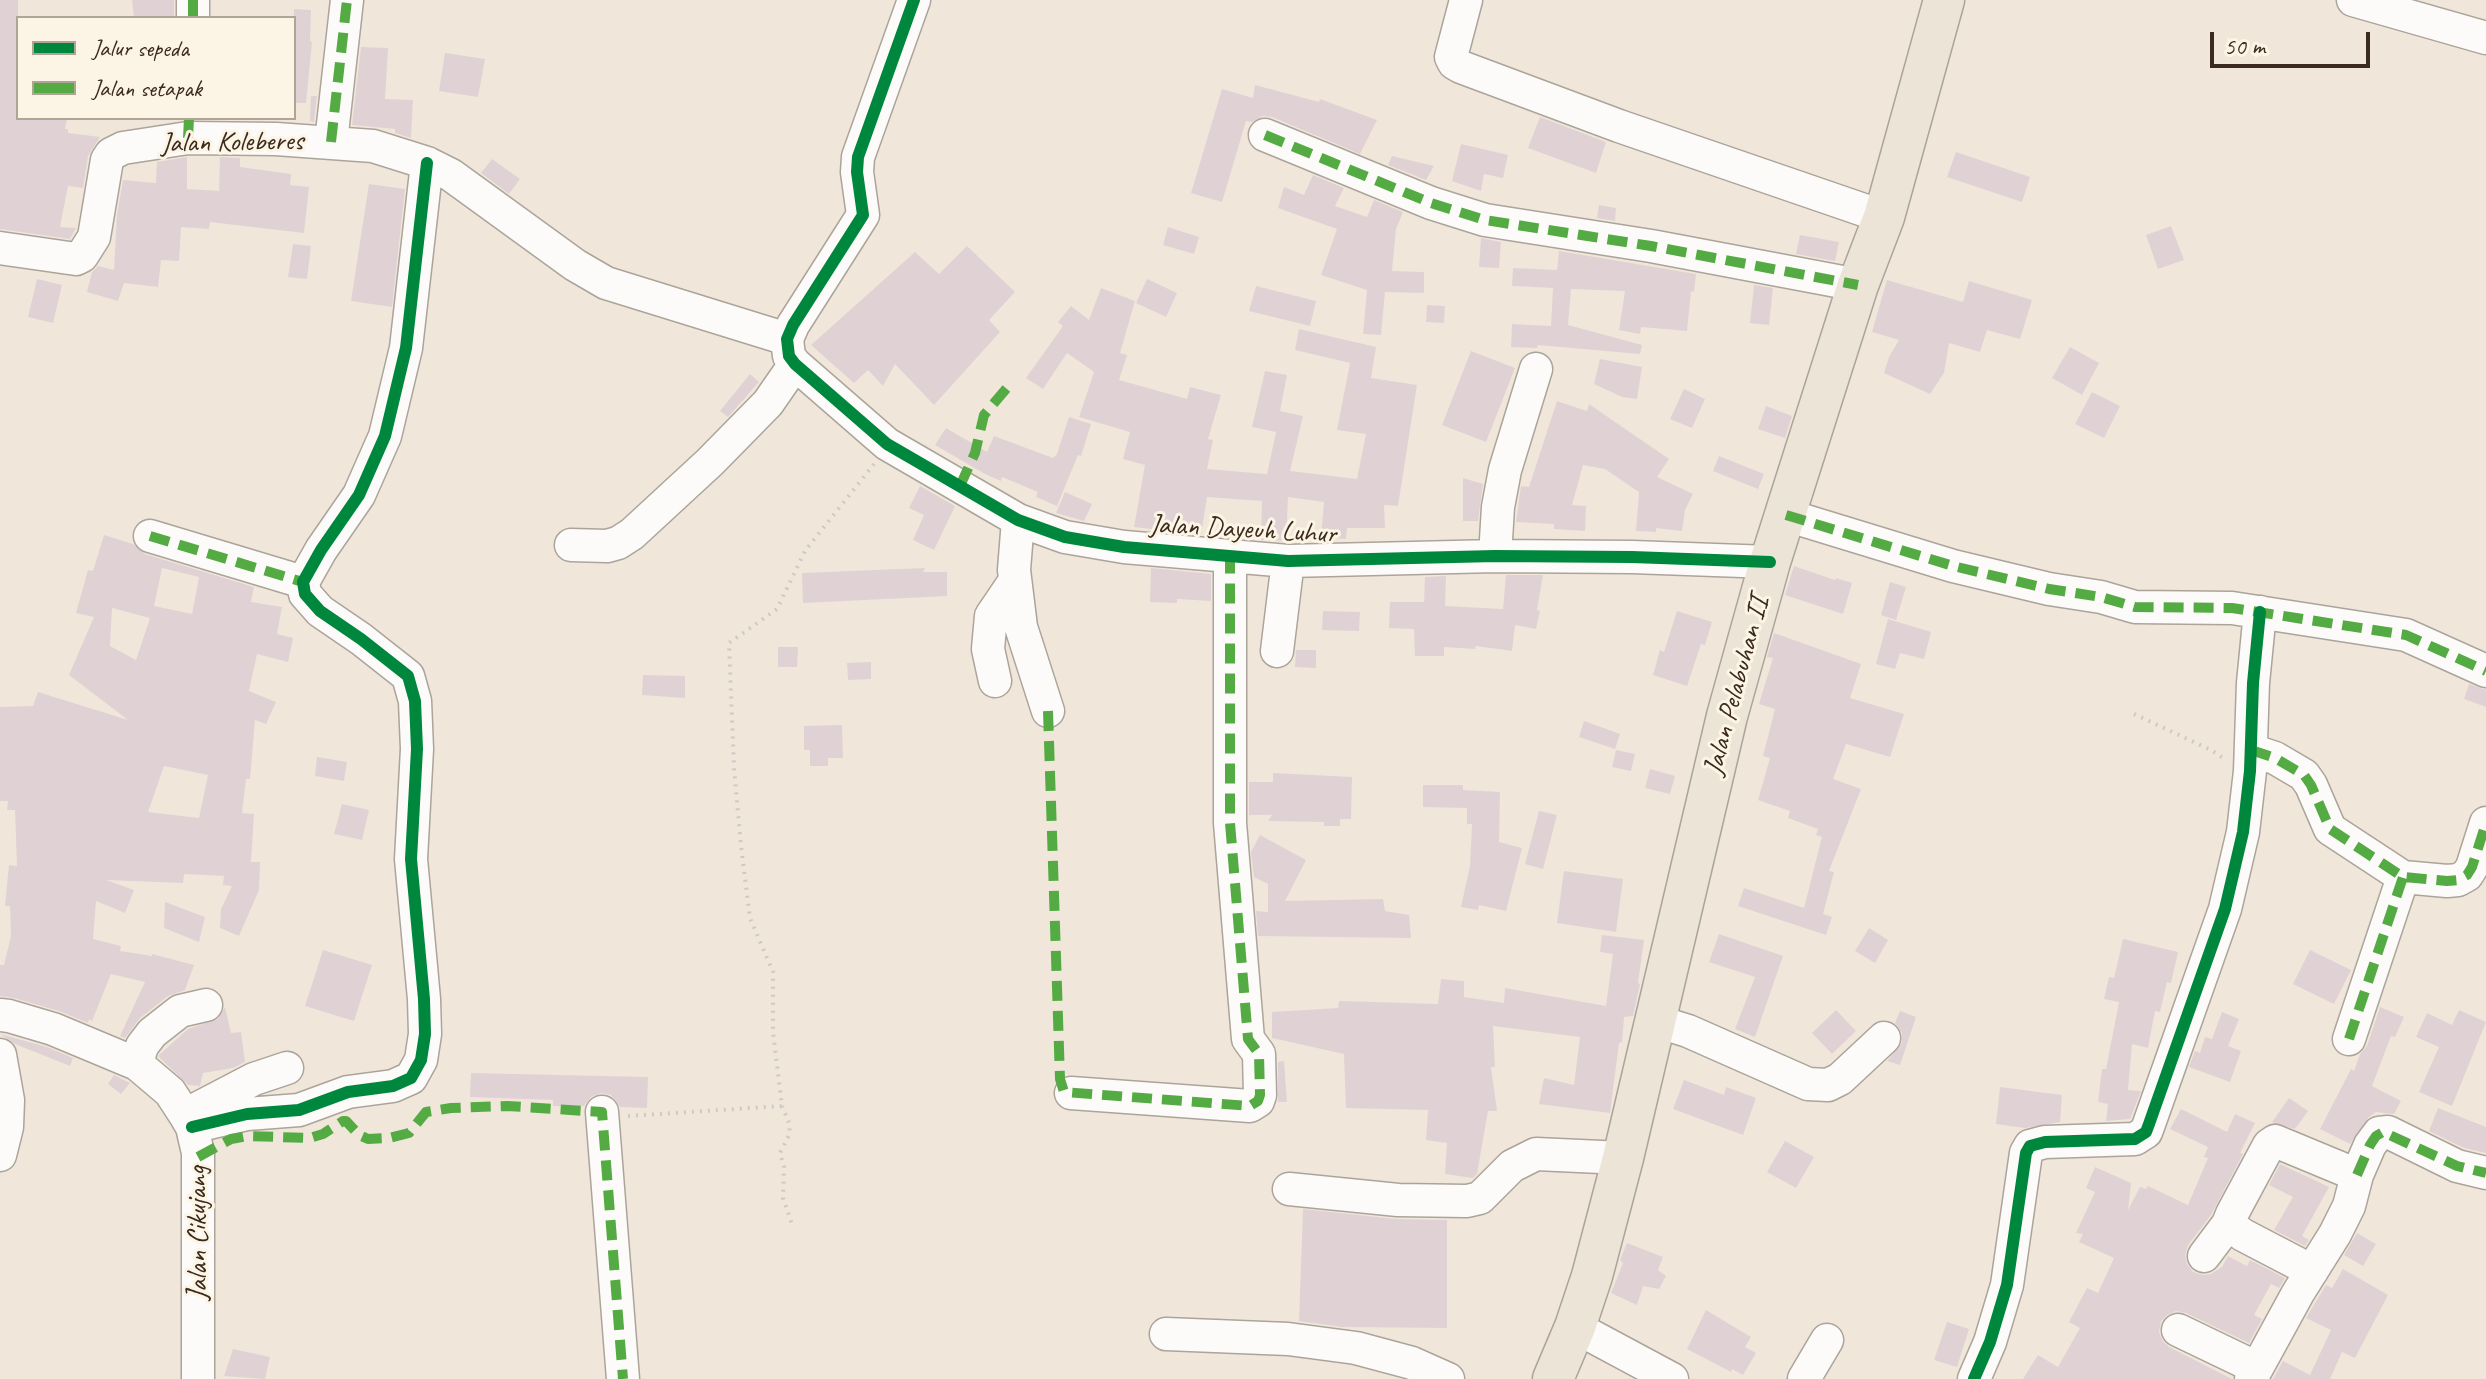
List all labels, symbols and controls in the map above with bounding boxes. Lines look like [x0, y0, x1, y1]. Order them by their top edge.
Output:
legend [16, 16, 296, 120]
scale bar [2214, 16, 2374, 66]
text: 50 m [2224, 31, 2265, 61]
text: Jalur sepeda [92, 33, 189, 63]
text: Jalan setapak [92, 73, 202, 103]
street label: Jalan Koleberes [161, 125, 303, 161]
street label: Jalan Dayeuh Luhur [1149, 508, 1337, 552]
street label: Jalan Pelabuhan II [1697, 593, 1777, 779]
street label: Jalan Cikujang [182, 1166, 216, 1300]

